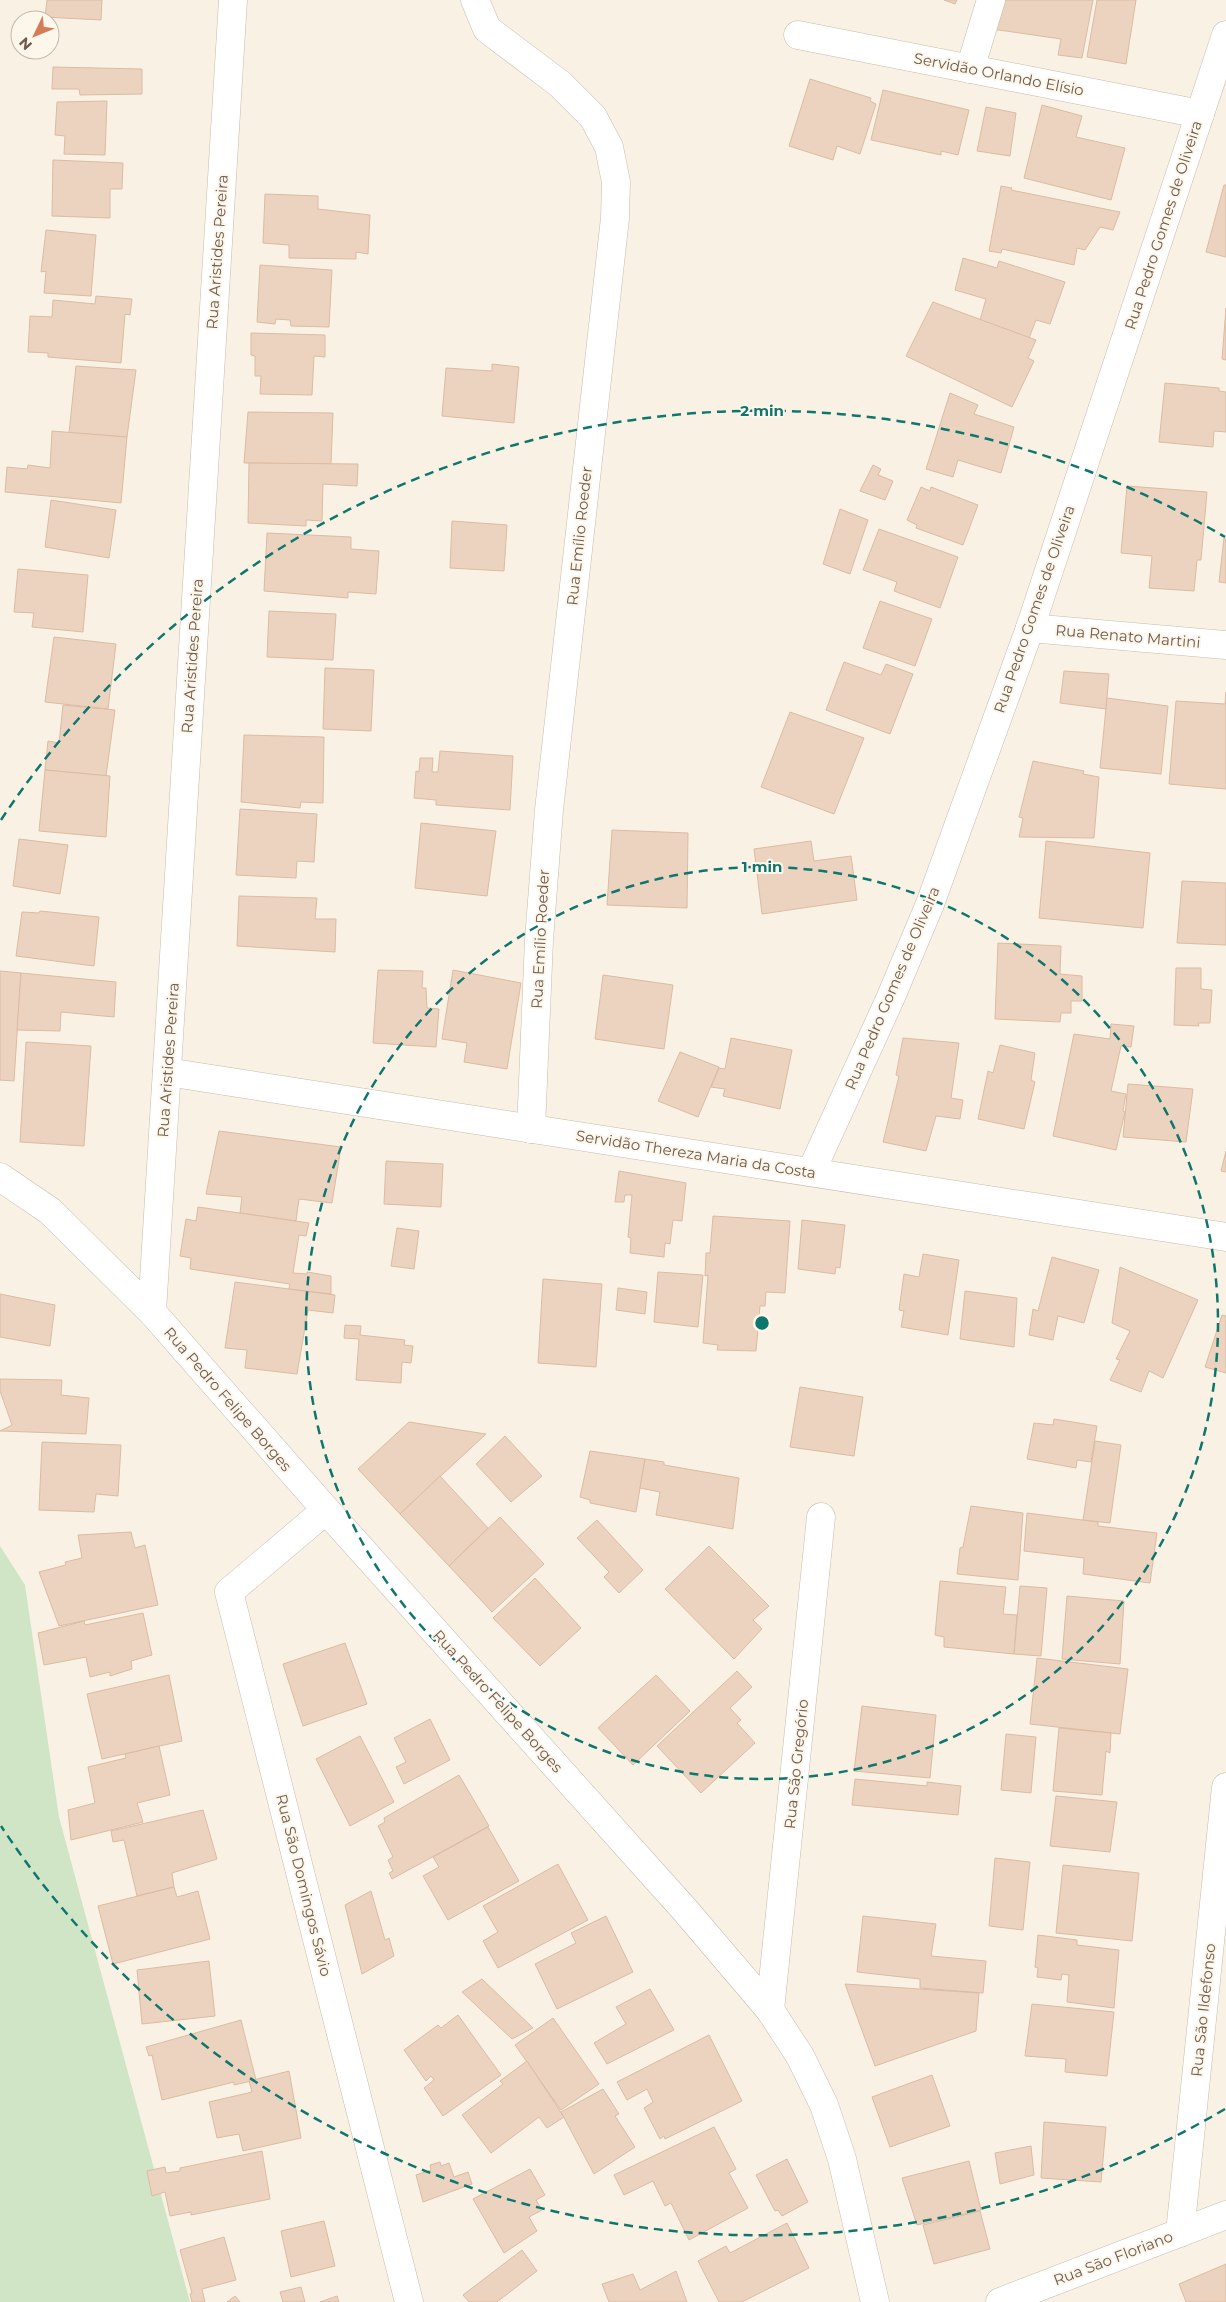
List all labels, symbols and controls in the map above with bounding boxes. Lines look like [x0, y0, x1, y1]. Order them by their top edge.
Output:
north arrow [10, 10, 60, 60]
text: N [15, 34, 36, 54]
street label: Servidão Orlando Elísio [912, 48, 1086, 100]
street label: Rua Pedro Gomes de Oliveira [1120, 118, 1206, 332]
street label: Rua Aristides Pereira [202, 174, 232, 330]
text: 2 min [740, 401, 784, 420]
street label: Rua Emílio Roeder [562, 466, 596, 606]
street label: Rua Pedro Gomes de Oliveira [989, 502, 1079, 716]
street label: Rua Aristides Pereira [177, 578, 207, 734]
street label: Rua Renato Martini [1055, 620, 1201, 652]
text: 1 min [742, 857, 782, 876]
street label: Rua Emílio Roeder [527, 869, 553, 1009]
street label: Rua Pedro Gomes de Oliveira [840, 884, 944, 1092]
street label: Rua Aristides Pereira [153, 982, 183, 1138]
street label: Servidão Thereza Maria da Costa [575, 1126, 817, 1182]
centre of rings [753, 1314, 771, 1332]
street label: Rua Pedro Felipe Borges [160, 1323, 296, 1475]
street label: Rua Pedro Felipe Borges [429, 1626, 567, 1776]
street label: Rua São Gregório [780, 1698, 812, 1830]
street label: Rua São Domingos Sávio [272, 1792, 336, 1978]
street label: Rua São Ildefonso [1187, 1942, 1219, 2078]
street label: Rua São Floriano [1051, 2226, 1175, 2290]

